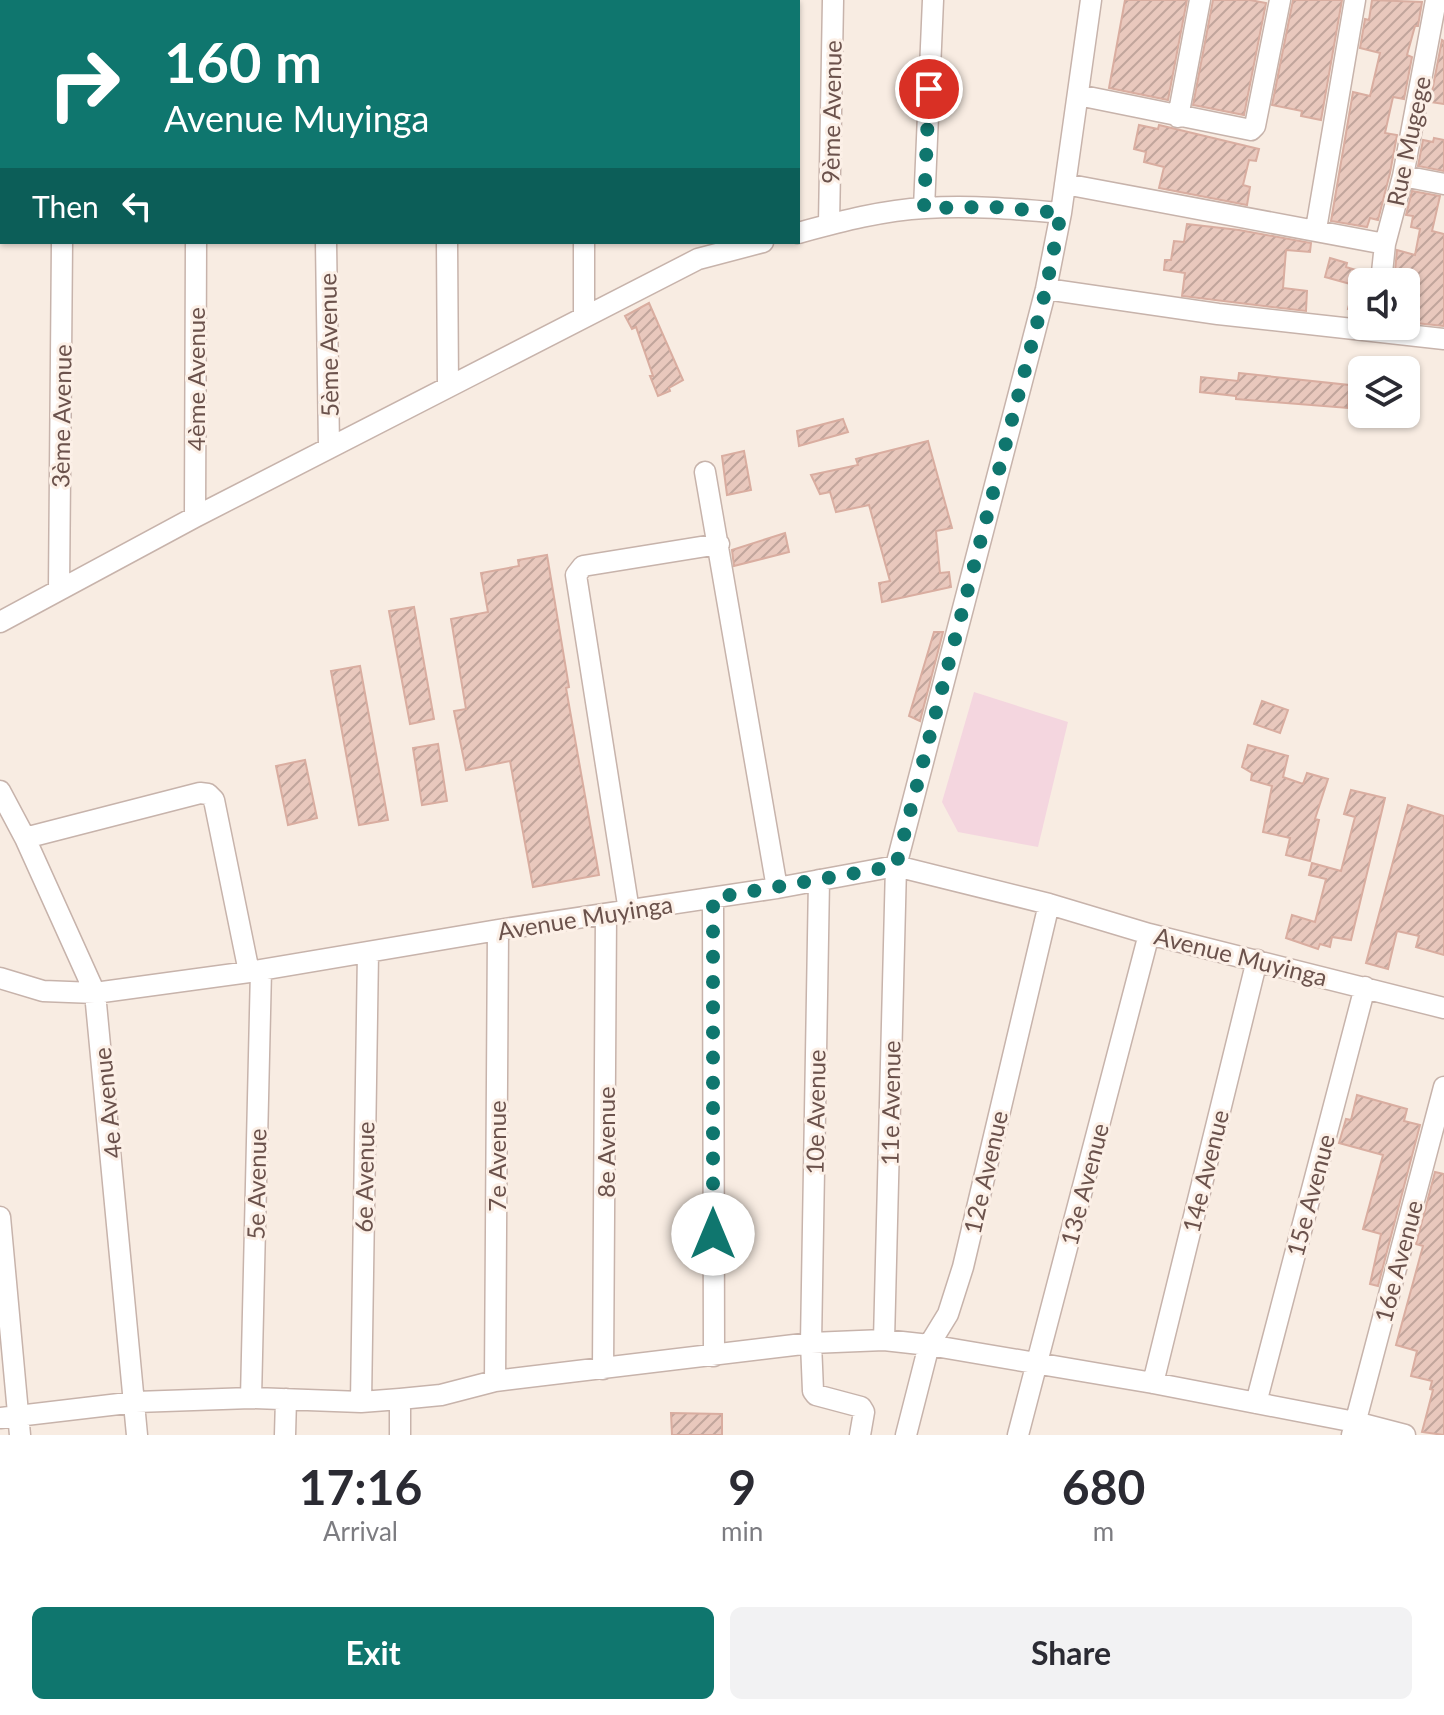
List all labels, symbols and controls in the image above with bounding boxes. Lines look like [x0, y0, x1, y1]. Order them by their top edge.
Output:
text: 160 m [164, 28, 322, 95]
icon: right [32, 32, 136, 136]
street label: 9ème Avenue [815, 40, 847, 184]
pin [895, 55, 963, 123]
icon: arrive [907, 67, 951, 111]
street label: Rue Mugege [1380, 73, 1436, 209]
text: Avenue Muyinga [164, 96, 429, 140]
icon: left [115, 184, 159, 228]
text: Then [32, 188, 99, 224]
map controls [1348, 268, 1420, 428]
button: sound [1348, 268, 1420, 340]
street label: 5ème Avenue [312, 273, 344, 417]
street label: 4ème Avenue [181, 307, 210, 451]
street label: 3ème Avenue [45, 344, 77, 488]
button: layers [1348, 356, 1420, 428]
street label: Avenue Muyinga [495, 889, 675, 945]
street label: Avenue Muyinga [1152, 921, 1330, 991]
street label: 11e Avenue [874, 1040, 906, 1166]
street label: 4e Avenue [87, 1046, 127, 1160]
street label: 10e Avenue [799, 1049, 831, 1175]
street label: 8e Avenue [591, 1086, 620, 1198]
street label: 7e Avenue [482, 1100, 511, 1212]
street label: 14e Avenue [1176, 1107, 1234, 1235]
street label: 12e Avenue [957, 1108, 1013, 1236]
street label: 13e Avenue [1054, 1120, 1114, 1248]
street label: 6e Avenue [349, 1121, 379, 1233]
street label: 5e Avenue [241, 1128, 271, 1240]
street label: 15e Avenue [1280, 1131, 1340, 1259]
position arrow [671, 1192, 755, 1276]
street label: 16e Avenue [1368, 1197, 1428, 1325]
text: 17:16 [299, 1458, 422, 1515]
text: 9 [728, 1458, 756, 1515]
text: 680 [1062, 1458, 1145, 1515]
text: Arrival [323, 1515, 398, 1547]
text: min [721, 1515, 763, 1547]
text: m [1093, 1515, 1114, 1547]
button: Exit [32, 1607, 714, 1699]
button: Share [730, 1607, 1412, 1699]

